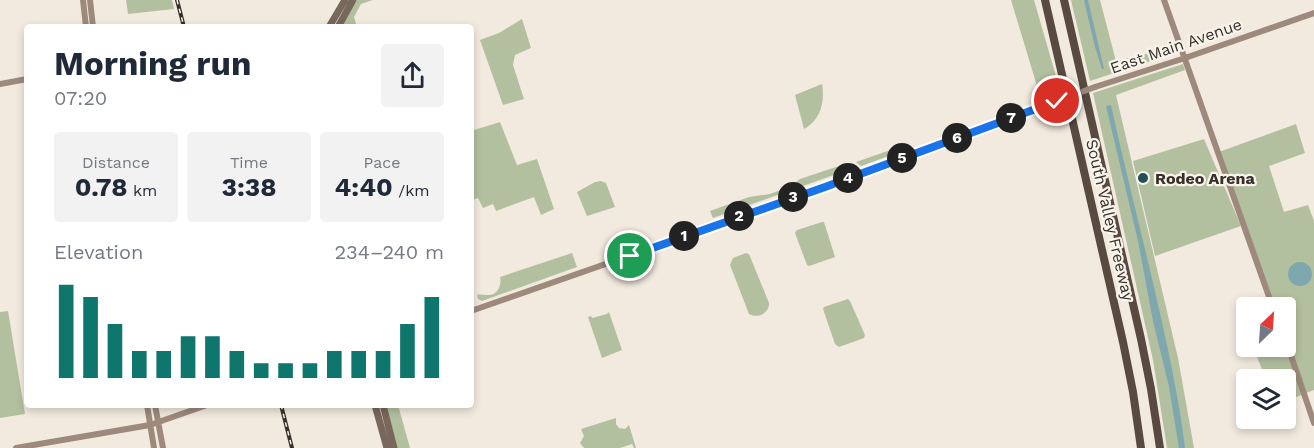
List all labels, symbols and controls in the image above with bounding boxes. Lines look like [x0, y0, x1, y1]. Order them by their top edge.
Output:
street label: East Main Avenue [1108, 15, 1244, 77]
text: Morning run [54, 44, 251, 83]
button: share [381, 44, 444, 107]
pin [1031, 75, 1082, 126]
icon: check [1040, 84, 1073, 117]
text: 07:20 [54, 86, 107, 110]
pin: 7 [996, 103, 1026, 133]
text: 7 [1006, 108, 1016, 127]
pin: 6 [942, 123, 972, 153]
text: 6 [952, 128, 962, 147]
street label: South Valley Freeway [1082, 137, 1138, 303]
pin: 5 [887, 143, 917, 173]
text: 5 [897, 148, 907, 167]
text: Distance [82, 153, 150, 172]
text: Time [230, 153, 268, 172]
text: Pace [363, 153, 401, 172]
pin: 4 [833, 163, 863, 193]
text: 4 [843, 168, 853, 187]
place label: Rodeo Arena [1155, 169, 1255, 188]
marker: Rodeo Arena [1136, 171, 1150, 185]
text: 0.78 [75, 172, 127, 202]
text: 3:38 [222, 172, 277, 202]
text: 4:40 [335, 172, 393, 202]
text: km [127, 181, 157, 200]
text: /km [393, 181, 429, 200]
pin: 3 [778, 182, 808, 212]
text: 3 [788, 187, 798, 206]
pin: 2 [724, 201, 754, 231]
text: 2 [734, 206, 744, 225]
pin: 1 [669, 221, 699, 251]
text: 1 [681, 226, 687, 245]
pin [604, 230, 655, 281]
icon: arrive [613, 239, 646, 272]
text: Elevation [54, 240, 143, 264]
text: 234–240 m [334, 240, 444, 264]
north arrow [1236, 297, 1296, 357]
map controls [1236, 297, 1296, 429]
button: layers [1236, 369, 1296, 429]

